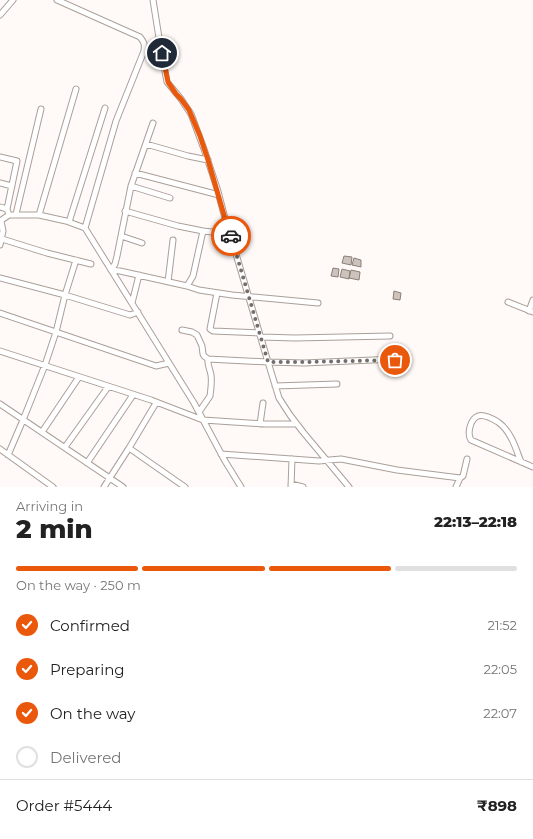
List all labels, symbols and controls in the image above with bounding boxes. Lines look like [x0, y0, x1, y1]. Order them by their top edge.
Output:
pin [145, 36, 179, 70]
icon: home [151, 42, 173, 64]
courier [211, 216, 251, 256]
icon: car [220, 225, 242, 247]
pin [378, 343, 412, 377]
icon: bag [384, 349, 406, 371]
text: Arriving in [16, 498, 83, 514]
text: 22:13–22:18 [434, 512, 517, 531]
text: 2 min [16, 513, 93, 545]
text: On the way · 250 m [16, 577, 141, 593]
icon: check [16, 614, 38, 636]
text: Confirmed [50, 616, 130, 635]
text: 21:52 [487, 617, 517, 633]
icon: check [16, 658, 38, 680]
text: Preparing [50, 660, 125, 679]
text: 22:05 [484, 661, 517, 677]
icon: check [16, 702, 38, 724]
text: On the way [50, 704, 135, 723]
text: 22:07 [483, 705, 517, 721]
text: Delivered [50, 748, 122, 767]
text: Order #5444 [16, 796, 112, 815]
text: ₹898 [477, 796, 517, 815]

